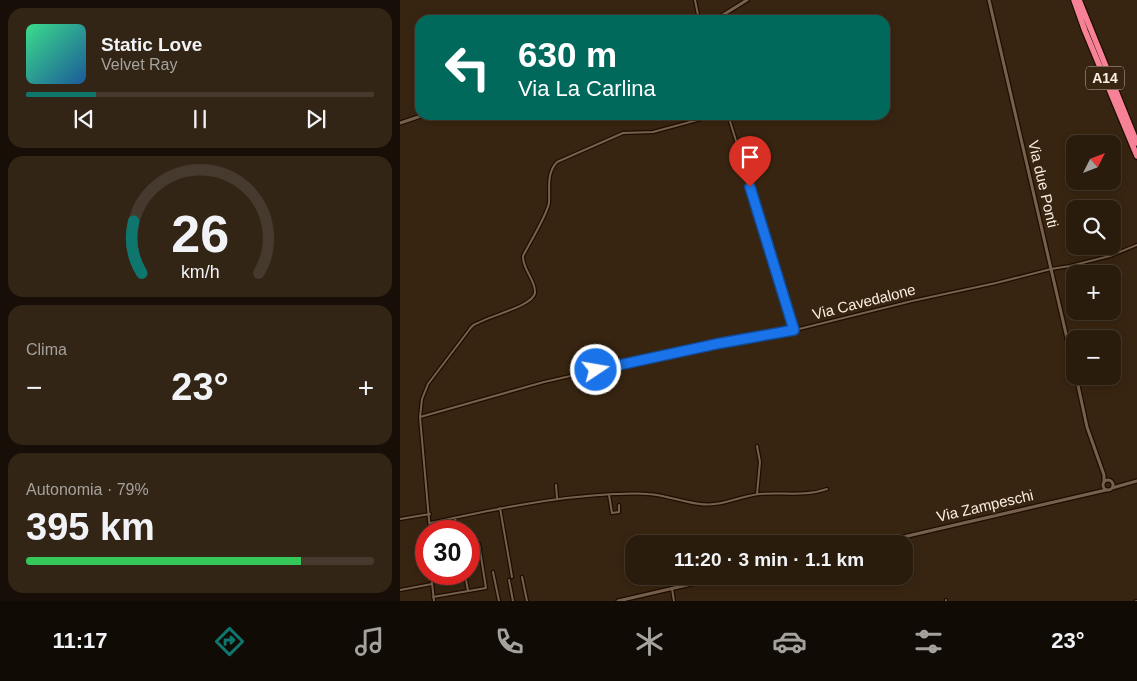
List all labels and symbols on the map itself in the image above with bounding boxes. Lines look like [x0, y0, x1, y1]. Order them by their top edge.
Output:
road number: A14 [1086, 66, 1124, 90]
north arrow [1066, 135, 1121, 190]
pin [729, 136, 771, 187]
street label: Via due Ponti [1025, 139, 1062, 229]
street label: Via Cavedalone [811, 280, 917, 323]
position arrow [569, 343, 621, 395]
street label: Via Zampeschi [935, 486, 1035, 525]
speed limit sign: 30 [415, 520, 480, 585]

